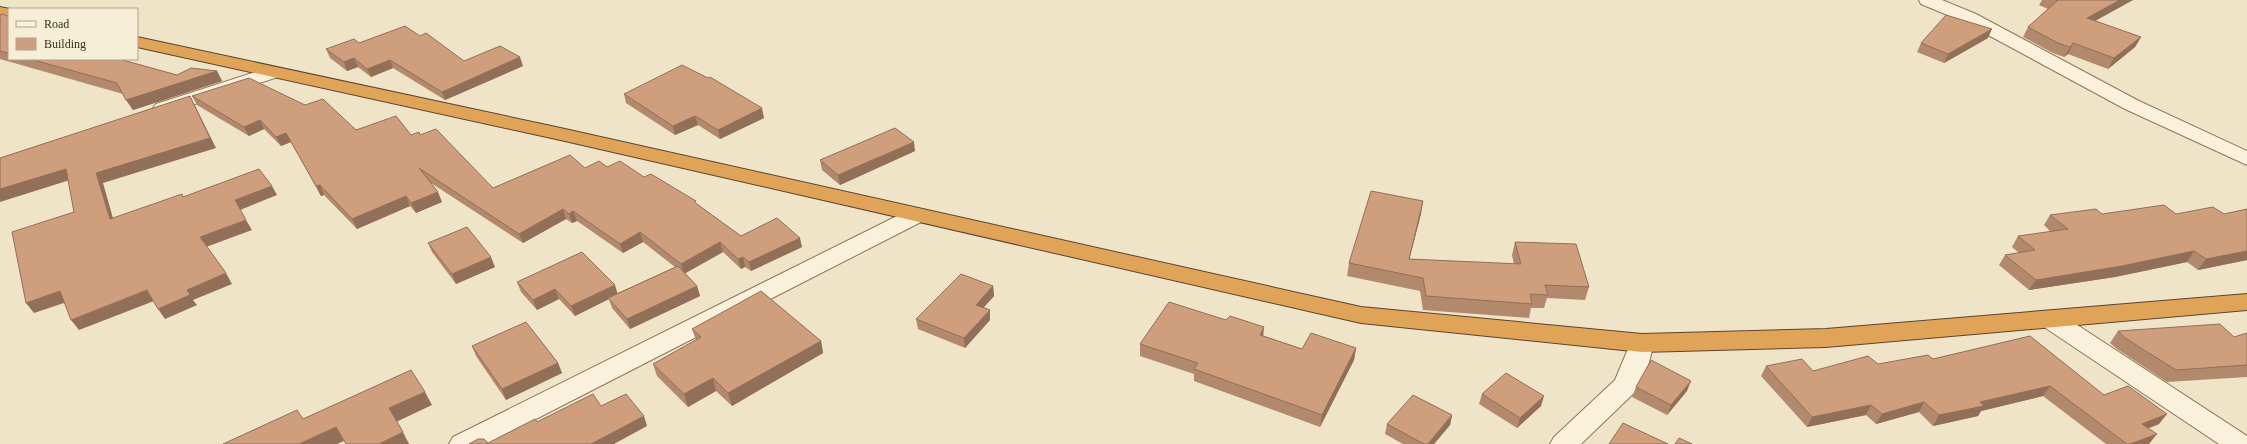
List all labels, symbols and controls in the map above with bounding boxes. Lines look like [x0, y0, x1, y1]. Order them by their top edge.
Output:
legend [8, 8, 138, 60]
text: Road [44, 17, 69, 31]
text: Building [44, 37, 86, 51]

